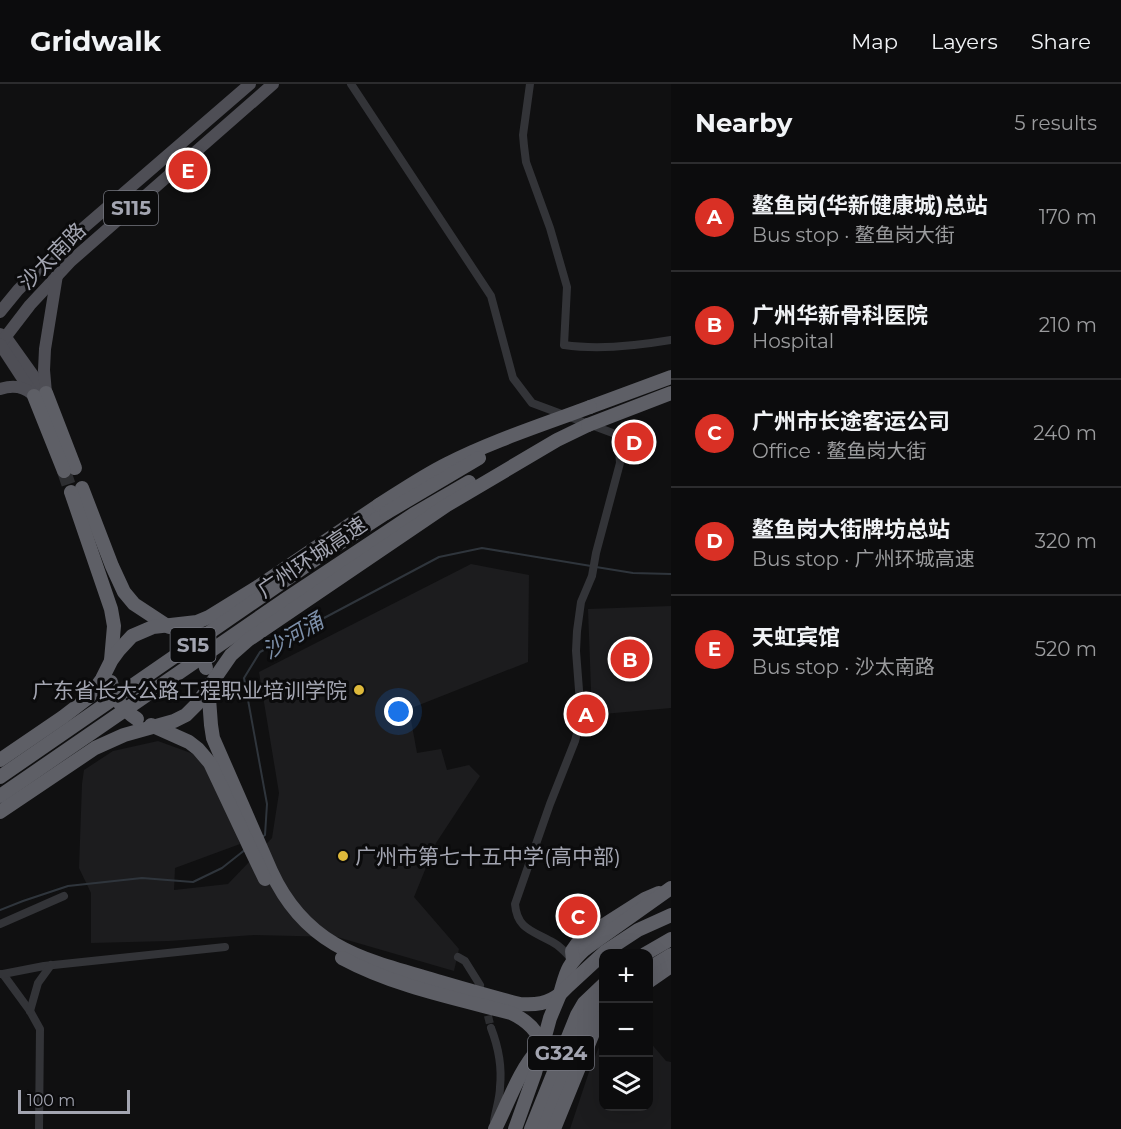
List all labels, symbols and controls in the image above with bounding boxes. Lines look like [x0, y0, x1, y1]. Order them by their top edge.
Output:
text: Gridwalk [30, 24, 161, 58]
text: Map [851, 29, 898, 54]
text: Layers [931, 29, 998, 54]
text: Share [1031, 29, 1091, 54]
text: Nearby [695, 107, 792, 139]
text: 5 results [1014, 111, 1097, 135]
pin: E [168, 148, 207, 193]
road number: S115 [104, 191, 158, 225]
text: 鳌鱼岗(华新健康城)总站 [752, 192, 988, 219]
text: A [707, 205, 722, 229]
text: 170 m [1039, 205, 1097, 229]
street label: 沙太南路 [13, 217, 91, 295]
text: Bus stop · 鳌鱼岗大街 [752, 223, 955, 247]
text: 广州华新骨科医院 [752, 302, 928, 329]
text: B [707, 313, 722, 337]
text: 210 m [1039, 313, 1097, 337]
text: Hospital [752, 329, 834, 353]
text: 广州市长途客运公司 [752, 408, 950, 435]
pin: D [614, 420, 654, 464]
text: C [707, 421, 722, 445]
text: 240 m [1033, 421, 1097, 445]
text: Office · 鳌鱼岗大街 [752, 439, 926, 463]
street label: 广州环城高速 [253, 511, 371, 603]
text: 鳌鱼岗大街牌坊总站 [752, 516, 950, 543]
text: D [706, 529, 723, 553]
text: 320 m [1035, 529, 1097, 553]
text: Bus stop · 广州环城高速 [752, 547, 975, 571]
water label: 沙河涌 [258, 606, 331, 665]
text: 天虹宾馆 [752, 624, 840, 651]
road number: S15 [170, 628, 216, 662]
pin: B [610, 636, 650, 682]
text: E [708, 637, 721, 661]
text: 520 m [1035, 637, 1097, 661]
text: Bus stop · 沙太南路 [752, 655, 935, 679]
place label: 广东省长大公路工程职业培训学院 [32, 678, 347, 703]
marker: 广东省长大公路工程职业培训学院 [352, 683, 366, 697]
pin: A [566, 692, 606, 736]
your location [384, 697, 413, 726]
place label: 广州市第七十五中学(高中部) [355, 844, 621, 869]
marker: 广州市第七十五中学(高中部) [336, 849, 350, 863]
pin: C [558, 894, 598, 938]
map controls [599, 949, 653, 1111]
button: + [599, 949, 653, 1003]
button: − [599, 1003, 653, 1057]
road number: G324 [528, 1036, 594, 1070]
button: layers [599, 1057, 653, 1111]
scale bar [18, 1087, 130, 1114]
text: 100 m [27, 1091, 75, 1110]

